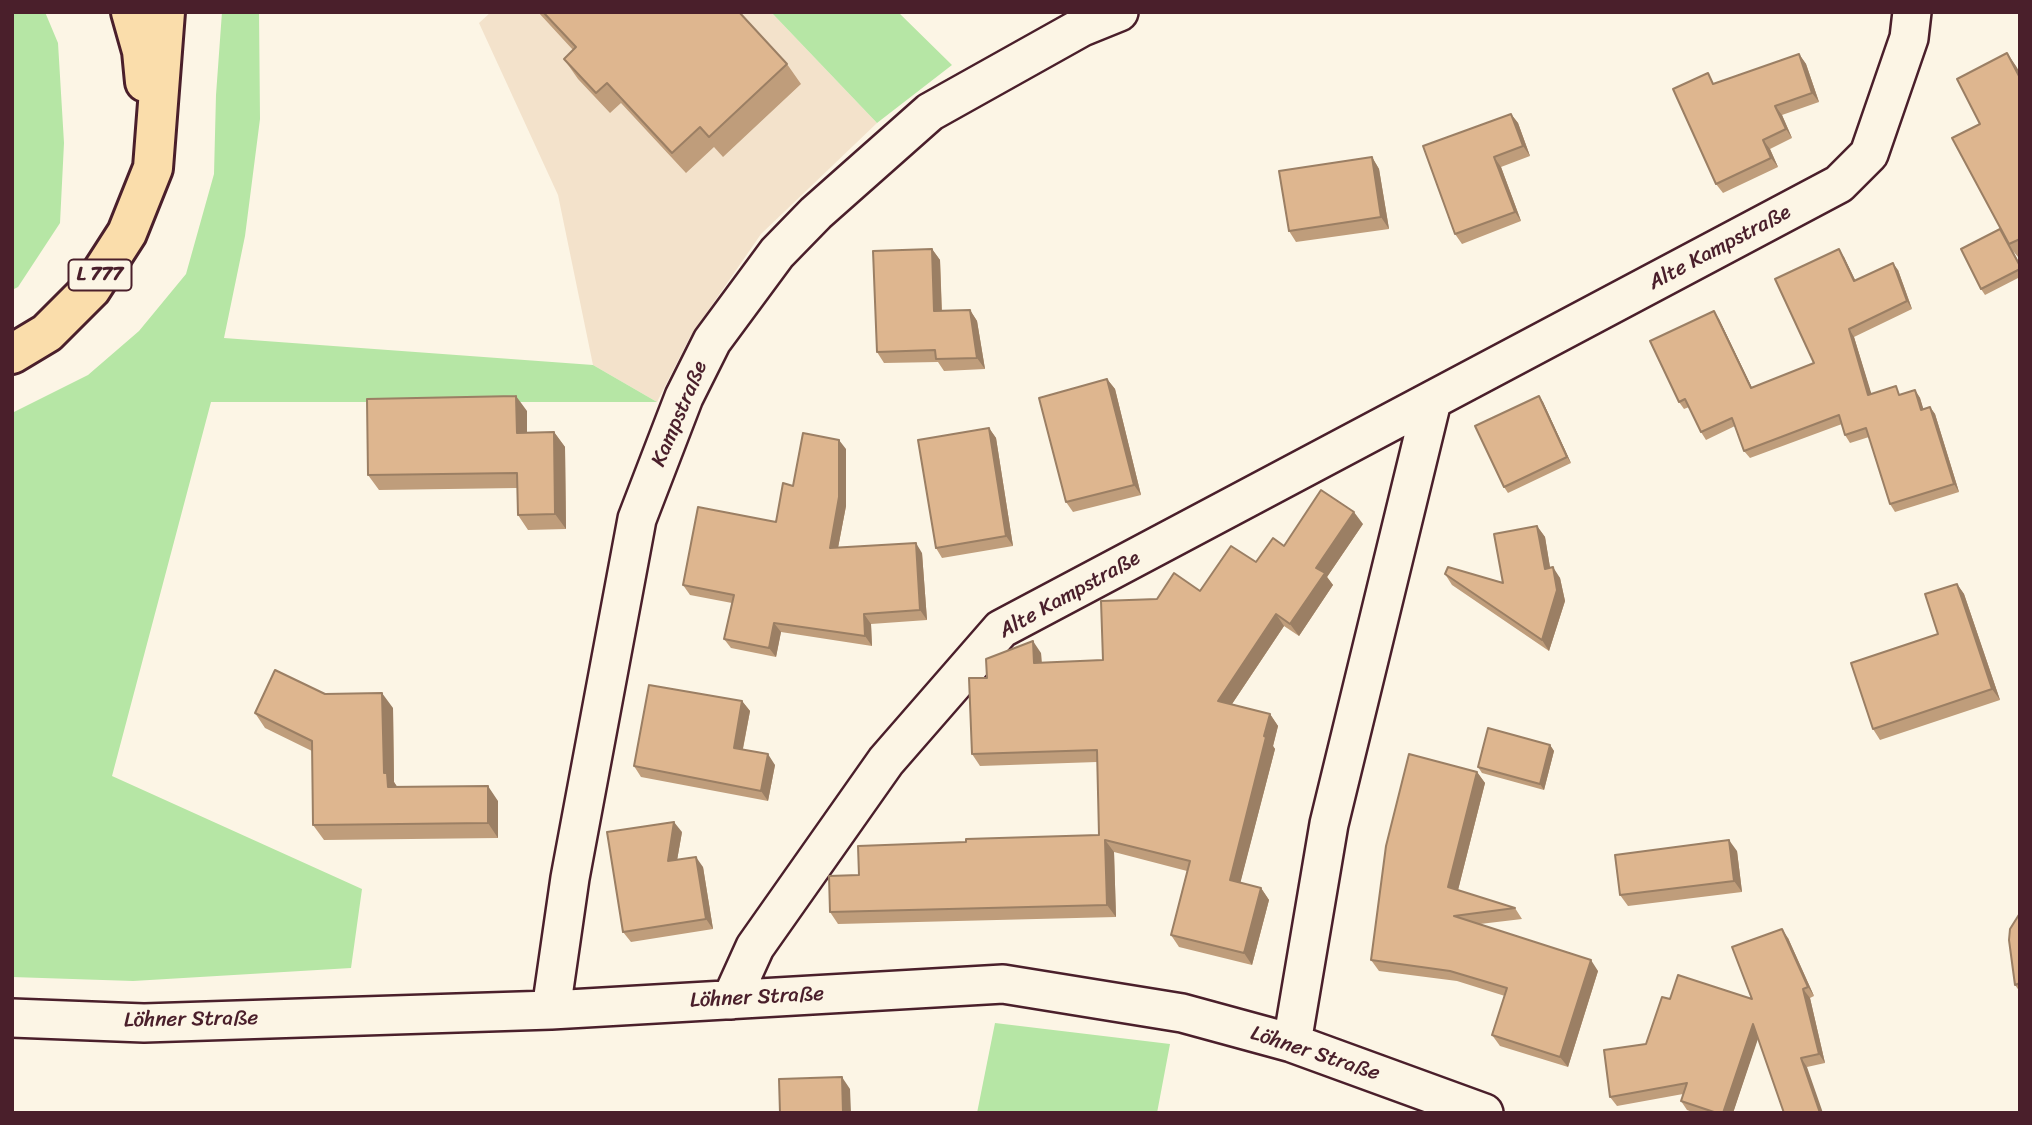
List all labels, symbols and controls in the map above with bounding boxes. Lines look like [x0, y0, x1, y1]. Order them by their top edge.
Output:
street label: Alte Kampstraße [1645, 200, 1795, 296]
road number: L 777 [68, 260, 132, 290]
street label: Kampstraße [647, 357, 713, 471]
street label: Alte Kampstraße [995, 546, 1145, 644]
street label: Löhner Straße [689, 982, 825, 1014]
street label: Löhner Straße [124, 1006, 258, 1034]
street label: Löhner Straße [1247, 1021, 1383, 1087]

